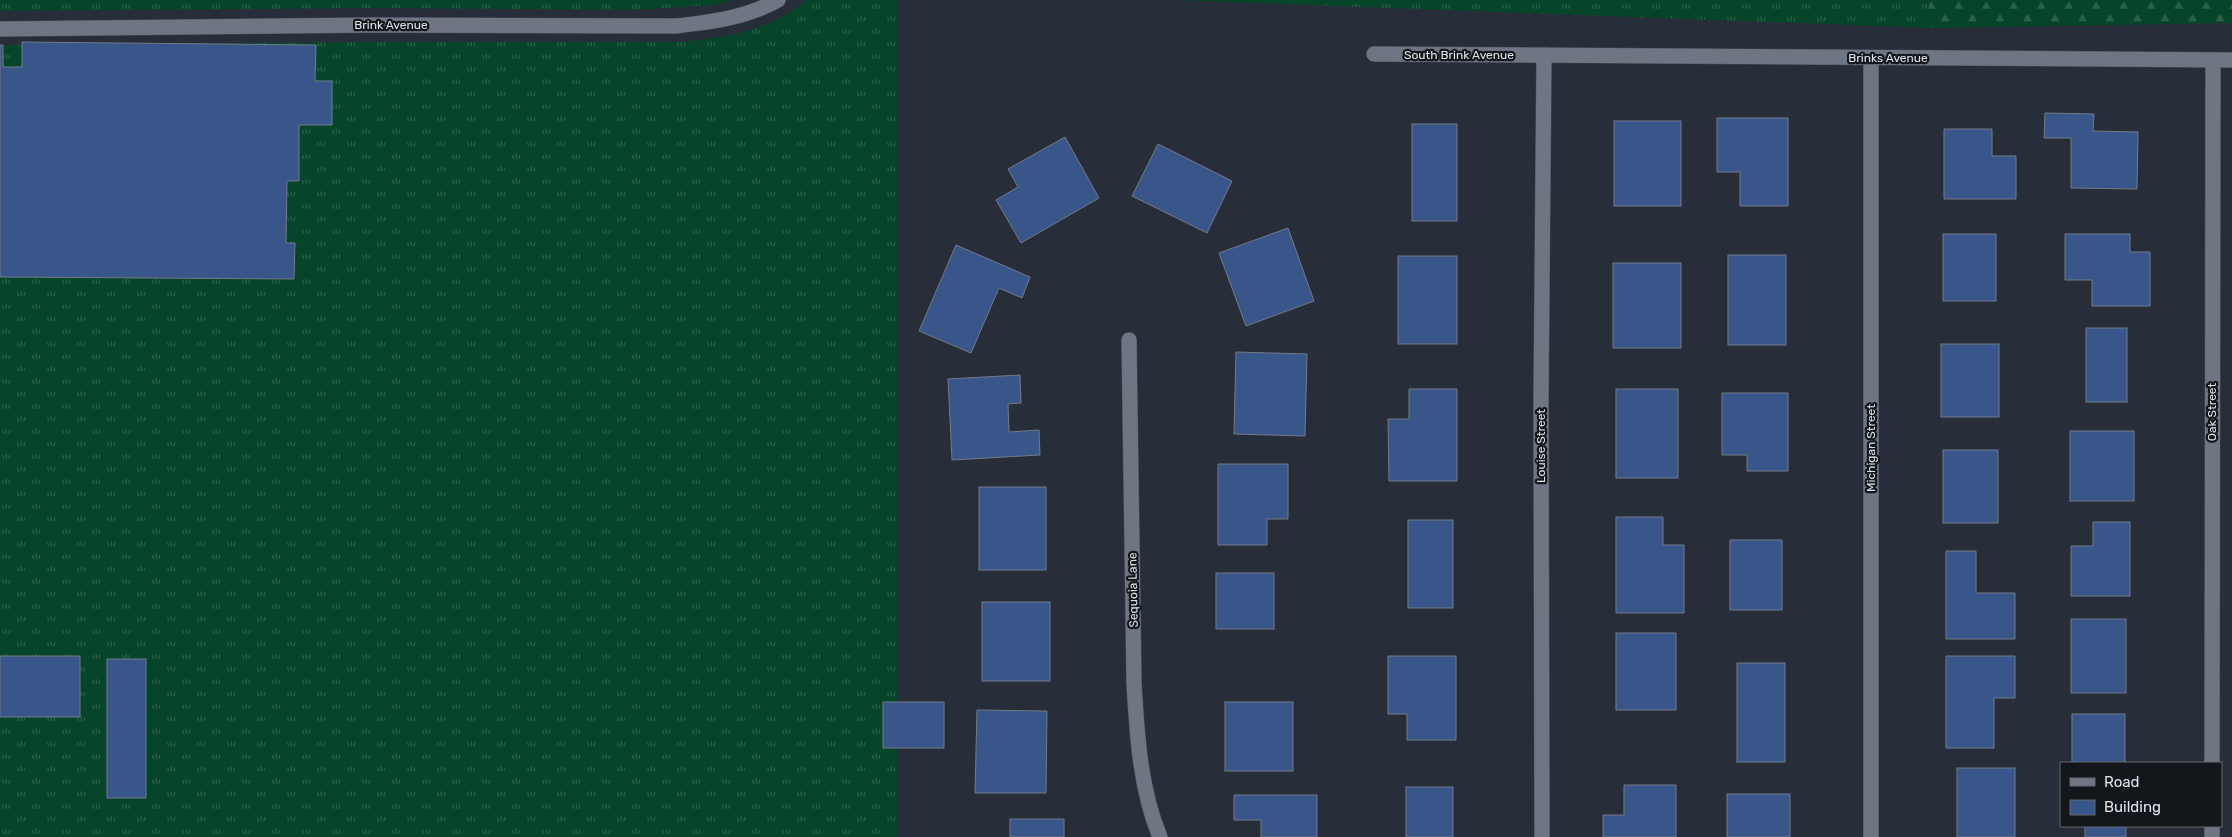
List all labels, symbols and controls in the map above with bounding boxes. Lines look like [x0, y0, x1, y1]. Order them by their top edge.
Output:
street label: Brink Avenue [354, 18, 428, 32]
street label: South Brink Avenue [1404, 48, 1514, 62]
street label: Brinks Avenue [1848, 51, 1928, 65]
street label: Oak Street [2205, 382, 2219, 441]
street label: Michigan Street [1864, 404, 1878, 492]
street label: Louise Street [1534, 409, 1548, 483]
street label: Sequoia Lane [1125, 552, 1141, 628]
legend [2060, 762, 2222, 827]
text: Road [2104, 773, 2140, 791]
text: Building [2104, 798, 2161, 816]

